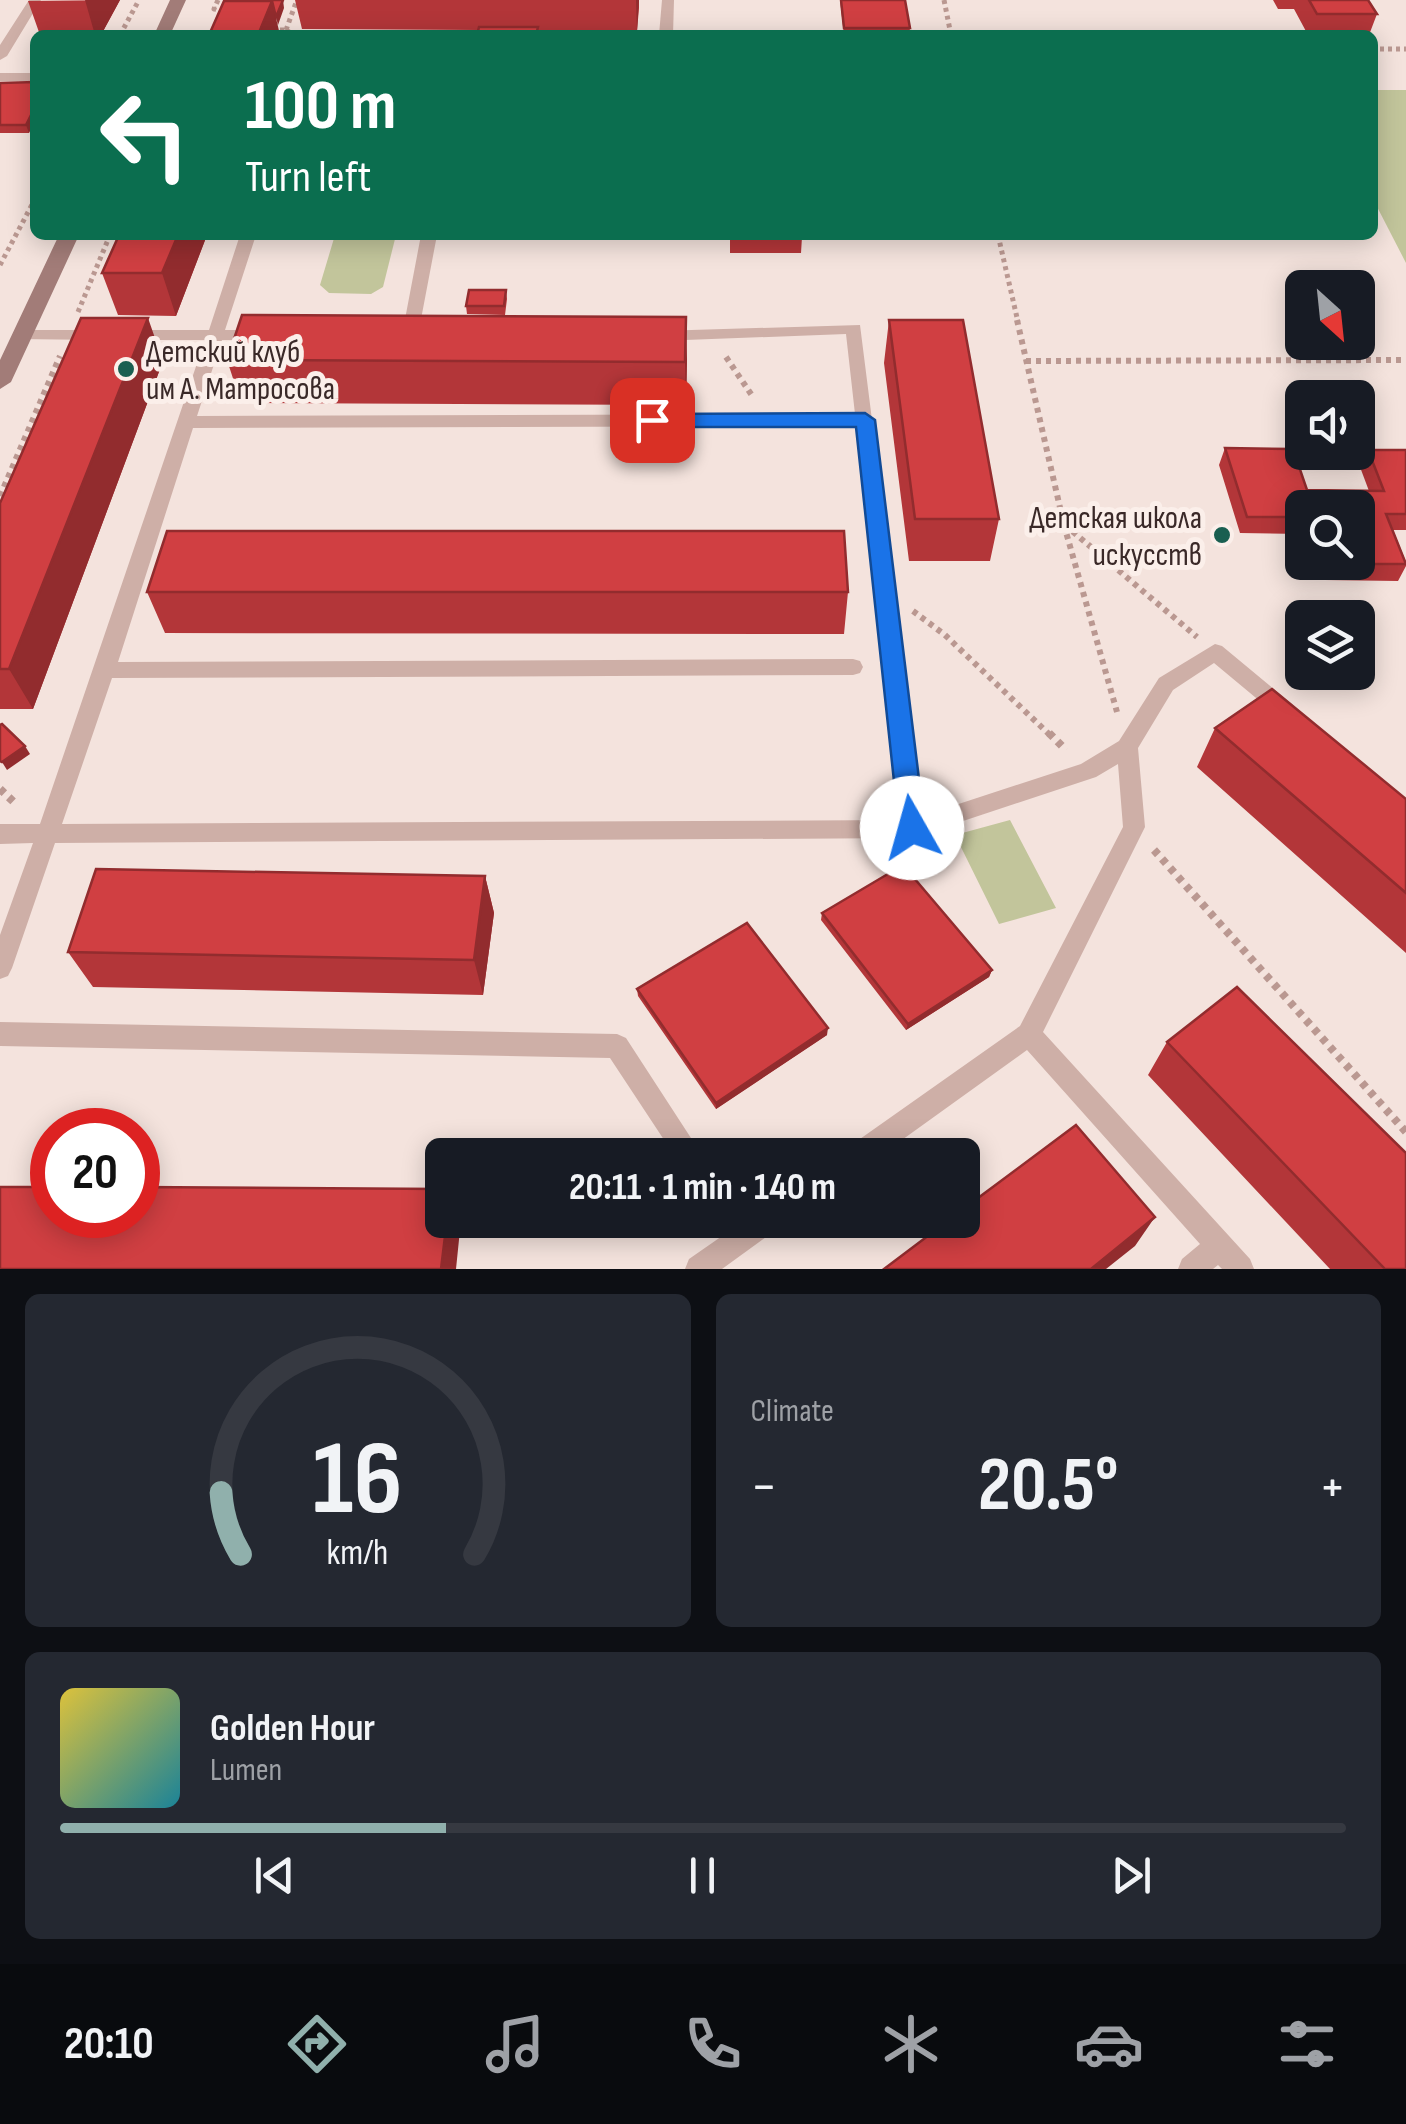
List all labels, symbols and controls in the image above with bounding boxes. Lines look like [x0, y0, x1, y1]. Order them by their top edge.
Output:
text: 100 m [245, 65, 396, 149]
icon: left [80, 70, 210, 200]
text: Turn left [245, 150, 371, 205]
north arrow [1285, 270, 1375, 360]
map controls [1285, 270, 1375, 690]
place label: Детский клуб им А. Матросова [146, 333, 335, 409]
marker: Детский клуб им А. Матросова [115, 358, 137, 380]
pin [610, 378, 695, 463]
button: sound [1285, 380, 1375, 470]
icon: arrive [625, 393, 680, 448]
button: search [1285, 490, 1375, 580]
place label: Детская школа искусств [1029, 499, 1202, 575]
marker: Детская школа искусств [1211, 524, 1233, 546]
button: layers [1285, 600, 1375, 690]
position arrow [860, 776, 964, 880]
speed limit sign: 20 [30, 1108, 160, 1238]
text: 20:11 · 1 min · 140 m [569, 1165, 836, 1210]
text: Climate [751, 1392, 834, 1431]
text: 16 [313, 1418, 403, 1543]
text: 20.5° [978, 1441, 1118, 1532]
text: − [751, 1454, 777, 1521]
text: + [1319, 1454, 1346, 1521]
text: km/h [327, 1532, 389, 1575]
text: Golden Hour [210, 1706, 375, 1751]
text: Lumen [210, 1751, 282, 1790]
icon: previous [247, 1848, 302, 1903]
icon: pause [675, 1848, 730, 1903]
icon: next [1104, 1848, 1159, 1903]
icon: directions [282, 2009, 352, 2079]
icon: music [480, 2009, 550, 2079]
icon: phone [678, 2009, 748, 2079]
icon: climate [876, 2009, 946, 2079]
icon: car [1074, 2009, 1144, 2079]
icon: filters [1272, 2009, 1342, 2079]
text: 20:10 [64, 2017, 154, 2072]

